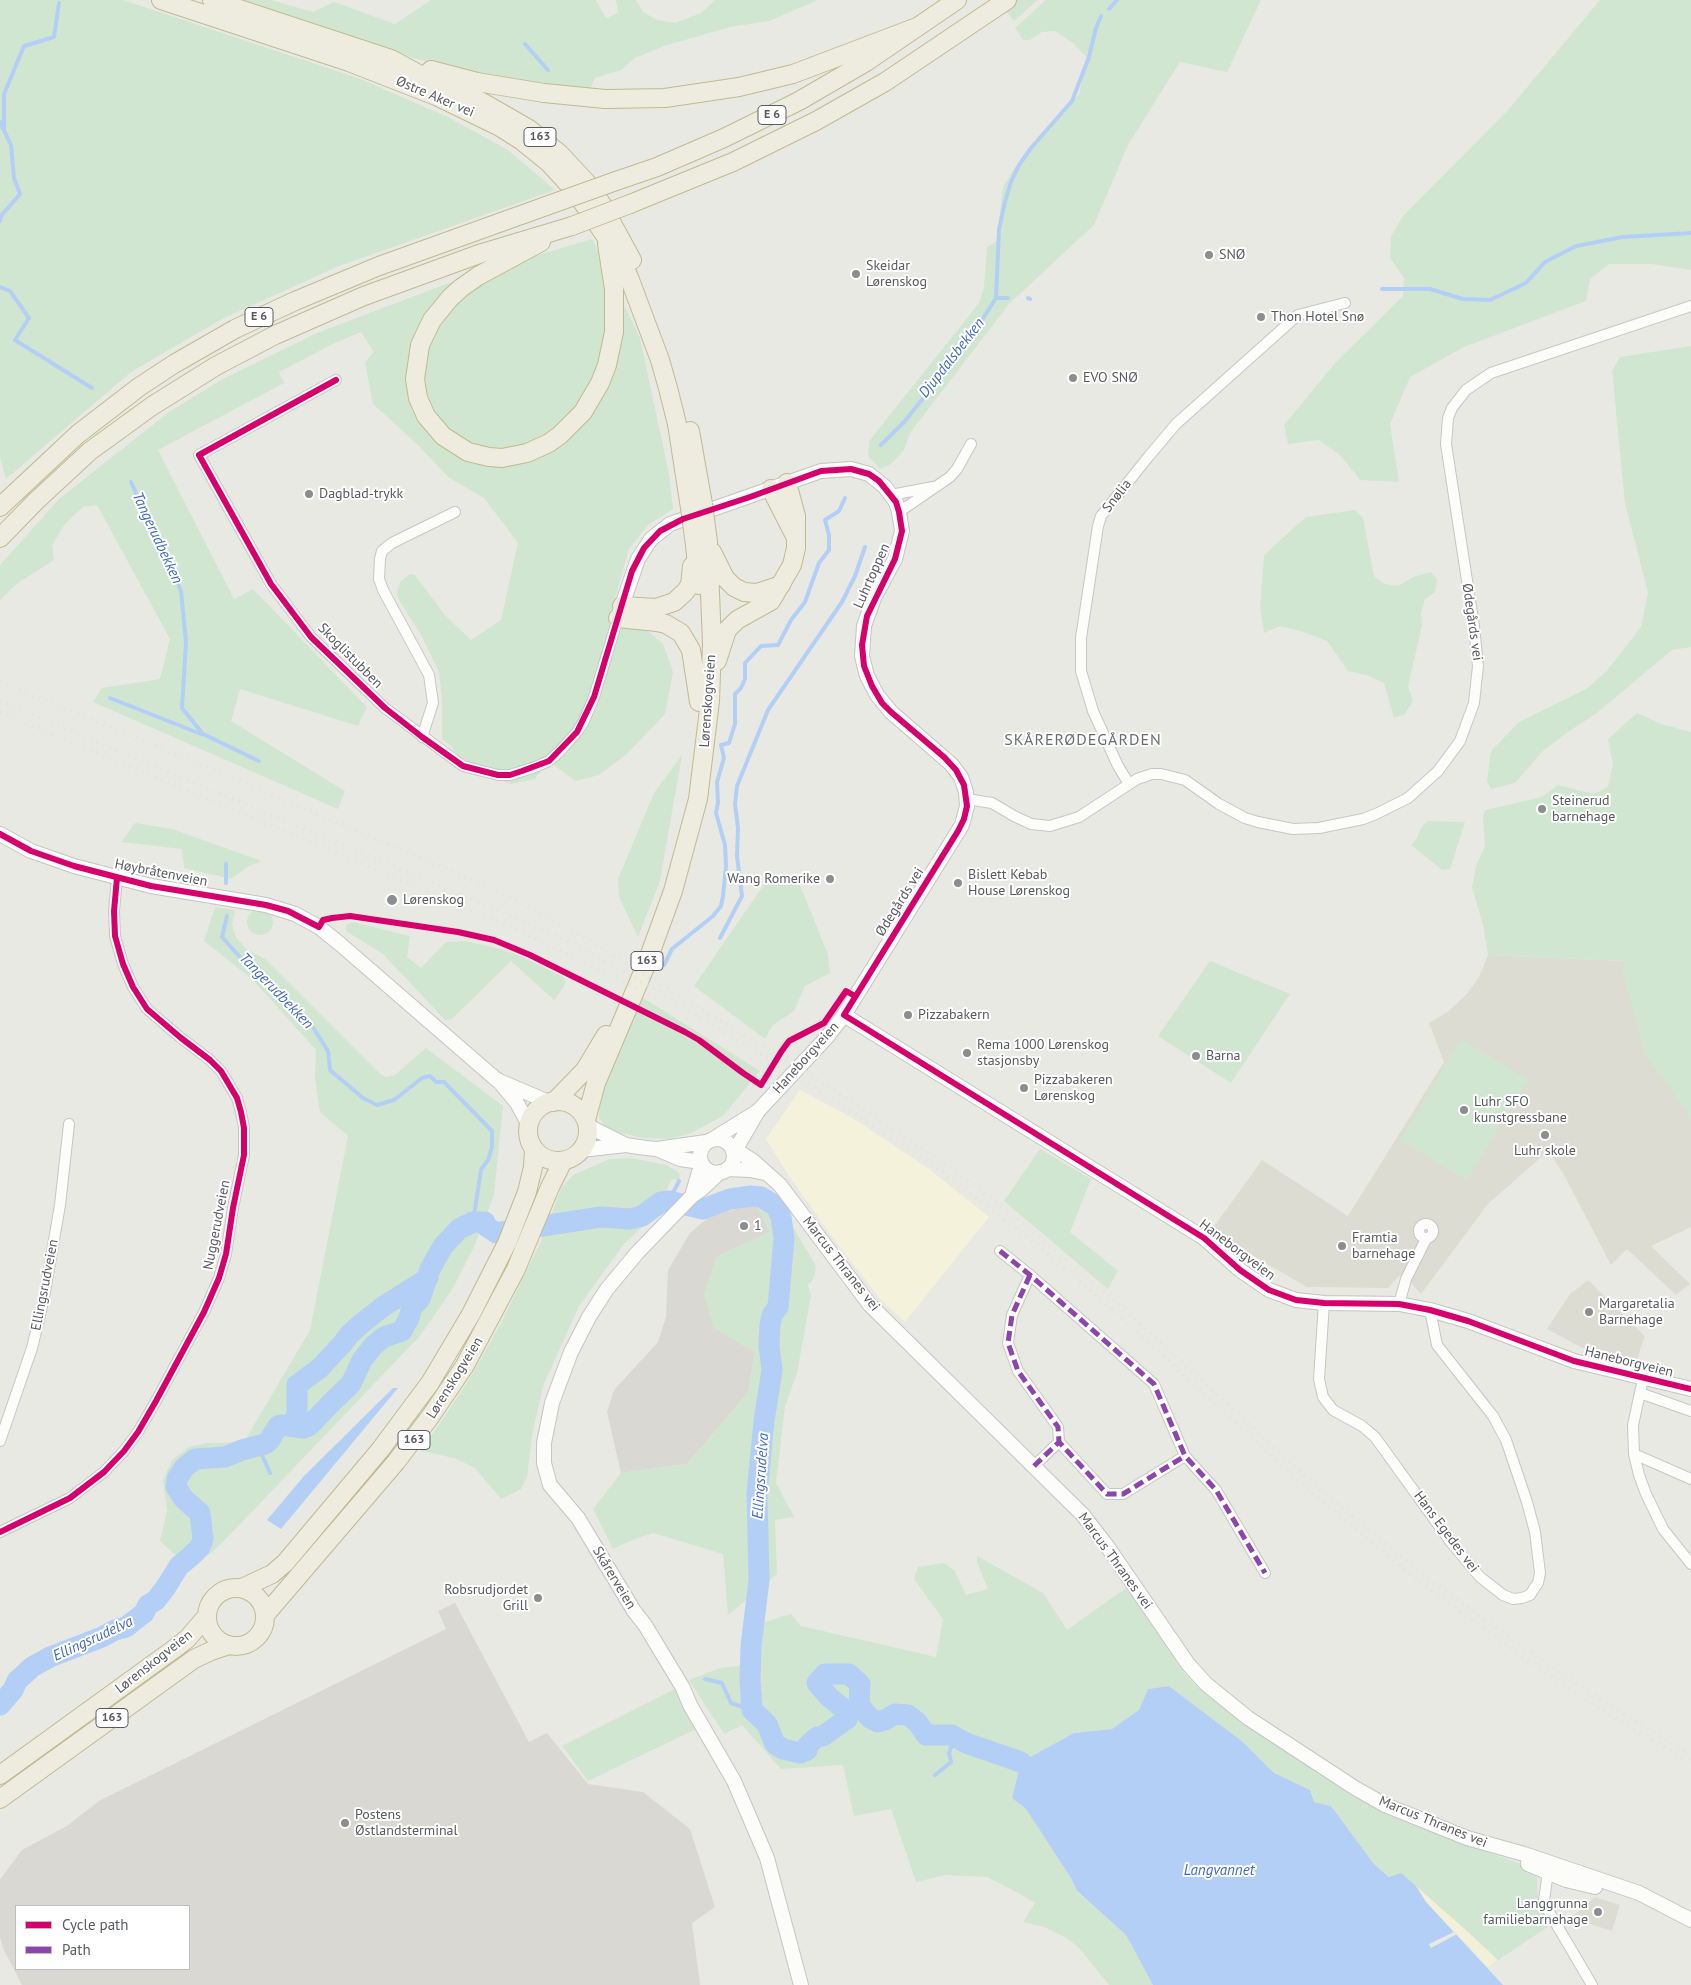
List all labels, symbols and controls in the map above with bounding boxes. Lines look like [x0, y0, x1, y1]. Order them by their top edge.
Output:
street label: Østre Aker vei [393, 73, 477, 121]
road number: E 6 [758, 106, 786, 124]
road number: 163 [524, 128, 556, 146]
place label: SNØ [1219, 247, 1245, 263]
marker: SNØ [1203, 249, 1215, 261]
place label: Skeidar Lørenskog [866, 258, 927, 290]
marker: Skeidar Lørenskog [850, 268, 862, 280]
road number: E 6 [245, 308, 273, 326]
place label: Thon Hotel Snø [1271, 309, 1364, 325]
marker: Thon Hotel Snø [1255, 311, 1267, 323]
water label: Djupdalsbekken [915, 315, 989, 401]
place label: EVO SNØ [1083, 370, 1138, 386]
marker: EVO SNØ [1067, 372, 1079, 384]
street label: Snølia [1099, 476, 1135, 516]
place label: Dagblad-trykk [319, 486, 403, 502]
marker: Dagblad-trykk [303, 488, 315, 500]
water label: Tangerudbekken [128, 489, 186, 587]
street label: Luhrtoppen [850, 541, 894, 611]
street label: Ødegårds vei [1458, 582, 1486, 662]
street label: Skoglistubben [314, 620, 386, 692]
street label: Lørenskogveien [696, 654, 720, 748]
district label: SKÅRERØDEGÅRDEN [1002, 730, 1164, 750]
place label: Steinerud barnehage [1552, 793, 1615, 826]
marker: Steinerud barnehage [1536, 803, 1548, 815]
street label: Høybråtenveien [113, 856, 209, 890]
street label: Ødegårds vei [872, 865, 928, 939]
place label: Bislett Kebab House Lørenskog [968, 867, 1070, 900]
place label: Wang Romerike [727, 871, 820, 887]
marker: Wang Romerike [824, 873, 836, 885]
marker: Bislett Kebab House Lørenskog [952, 877, 964, 889]
place label: Lørenskog [403, 892, 464, 908]
marker: Lørenskog [385, 893, 399, 907]
water label: Tangerudbekken [235, 949, 317, 1033]
road number: 163 [631, 951, 663, 970]
place label: Pizzabakern [918, 1007, 990, 1023]
marker: Pizzabakern [902, 1009, 914, 1021]
street label: Haneborgveien [769, 1019, 843, 1097]
place label: Rema 1000 Lørenskog stasjonsby [977, 1037, 1109, 1070]
marker: Rema 1000 Lørenskog stasjonsby [961, 1047, 973, 1059]
place label: Barna [1206, 1048, 1240, 1064]
marker: Barna [1190, 1050, 1202, 1062]
place label: Pizzabakeren Lørenskog [1034, 1072, 1113, 1104]
marker: Pizzabakeren Lørenskog [1018, 1082, 1030, 1094]
place label: Luhr SFO kunstgressbane [1474, 1094, 1567, 1126]
marker: Luhr SFO kunstgressbane [1458, 1104, 1470, 1116]
marker: Luhr skole [1539, 1129, 1551, 1141]
place label: Luhr skole [1514, 1143, 1576, 1159]
street label: Nuggerudveien [200, 1179, 234, 1271]
street label: Marcus Thranes vei [799, 1213, 883, 1315]
street label: Haneborgveien [1196, 1216, 1278, 1284]
place label: 1 [754, 1218, 762, 1234]
marker: 1 [738, 1220, 750, 1232]
place label: Framtia barnehage [1352, 1230, 1415, 1262]
street label: Ellingsrudveien [28, 1238, 62, 1332]
marker: Framtia barnehage [1336, 1240, 1348, 1252]
place label: Margaretalia Barnehage [1599, 1296, 1675, 1328]
marker: Margaretalia Barnehage [1583, 1306, 1595, 1318]
street label: Lørenskogveien [423, 1334, 487, 1422]
street label: Haneborgveien [1583, 1343, 1675, 1381]
road number: 163 [398, 1430, 430, 1450]
water label: Ellingsrudelva [749, 1433, 773, 1519]
street label: Hans Egedes vei [1410, 1488, 1482, 1576]
street label: Marcus Thranes vei [1074, 1509, 1156, 1613]
street label: Skårerveien [589, 1544, 639, 1612]
place label: Robsrudjordet Grill [444, 1582, 528, 1614]
marker: Robsrudjordet Grill [532, 1592, 544, 1604]
water label: Ellingsrudelva [50, 1613, 136, 1665]
street label: Lørenskogveien [112, 1627, 196, 1697]
road number: 163 [96, 1709, 128, 1728]
street label: Marcus Thranes vei [1376, 1793, 1490, 1851]
place label: Postens Østlandsterminal [355, 1807, 458, 1840]
marker: Postens Østlandsterminal [339, 1817, 351, 1829]
water label: Langvannet [1184, 1862, 1254, 1880]
place label: Langgrunna familiebarnehage [1483, 1896, 1588, 1928]
legend [15, 1905, 190, 1970]
marker: Langgrunna familiebarnehage [1592, 1906, 1604, 1918]
text: Cycle path [62, 1915, 128, 1934]
text: Path [62, 1940, 91, 1959]

